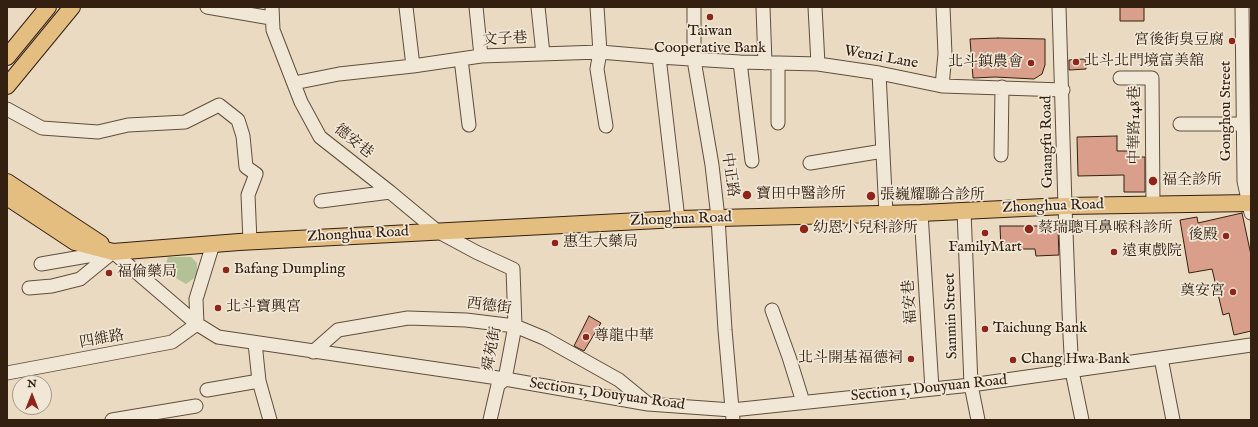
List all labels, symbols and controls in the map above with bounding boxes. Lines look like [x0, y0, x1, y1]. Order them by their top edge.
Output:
marker: Taiwan Cooperative Bank [705, 12, 715, 22]
place label: Taiwan Cooperative Bank [654, 23, 766, 58]
street label: 文子巷 [482, 30, 528, 50]
place label: 宮後街臭豆腐 [1134, 32, 1224, 50]
marker: 宮後街臭豆腐 [1227, 36, 1237, 46]
street label: Wenzi Lane [843, 43, 919, 73]
place label: 北斗北門境富美舘 [1084, 53, 1204, 71]
place label: 北斗鎮農會 [948, 54, 1023, 72]
marker: 北斗北門境富美舘 [1071, 57, 1081, 67]
marker: 北斗鎮農會 [1026, 58, 1036, 68]
street label: Gonghou Street [1218, 61, 1236, 161]
street label: 中華路148巷 [1127, 86, 1145, 164]
street label: Guangfu Road [1038, 95, 1058, 189]
street label: 德安巷 [330, 121, 376, 163]
street label: 中正路 [717, 151, 741, 199]
place label: 福全診所 [1162, 172, 1222, 190]
marker: 福全診所 [1147, 175, 1159, 187]
place label: 寶田中醫診所 [756, 186, 846, 204]
place label: 張巍耀聯合診所 [880, 187, 985, 205]
marker: 寶田中醫診所 [741, 189, 753, 201]
marker: 張巍耀聯合診所 [865, 190, 877, 202]
street label: Zhonghua Road [1002, 196, 1104, 218]
street label: Zhonghua Road [630, 209, 732, 231]
place label: 幼恩小兒科診所 [813, 220, 918, 238]
place label: 蔡瑞聰耳鼻喉科診所 [1038, 220, 1173, 238]
street label: Zhonghua Road [307, 223, 409, 247]
marker: 幼恩小兒科診所 [798, 223, 810, 235]
marker: 蔡瑞聰耳鼻喉科診所 [1023, 223, 1035, 235]
place label: 後殿 [1188, 227, 1218, 245]
marker: FamilyMart [980, 228, 990, 238]
marker: 後殿 [1221, 231, 1231, 241]
place label: 惠生大藥局 [563, 234, 638, 252]
marker: 惠生大藥局 [550, 238, 560, 248]
place label: FamilyMart [948, 239, 1022, 257]
place label: 遠東戲院 [1122, 243, 1182, 261]
marker: 遠東戲院 [1109, 247, 1119, 257]
place label: Bafang Dumpling [234, 261, 345, 279]
place label: 福倫藥局 [117, 264, 177, 282]
marker: Bafang Dumpling [221, 265, 231, 275]
marker: 福倫藥局 [104, 268, 114, 278]
street label: Sanmin Street [941, 273, 963, 359]
street label: 福安巷 [900, 279, 922, 325]
place label: 奠安宮 [1180, 283, 1225, 301]
marker: 奠安宮 [1228, 287, 1238, 297]
street label: 西德街 [466, 295, 512, 319]
place label: 北斗寶興宮 [226, 299, 301, 317]
marker: 北斗寶興宮 [213, 303, 223, 313]
place label: Taichung Bank [993, 320, 1087, 338]
marker: Taichung Bank [980, 324, 990, 334]
street label: 舜苑街 [480, 325, 506, 373]
street label: 四維路 [78, 327, 126, 353]
place label: 尊龍中華 [594, 328, 654, 346]
marker: 尊龍中華 [581, 332, 591, 342]
place label: 北斗開基福德祠 [798, 350, 903, 368]
place label: Chang Hwa Bank [1021, 351, 1130, 369]
marker: 北斗開基福德祠 [906, 354, 916, 364]
marker: Chang Hwa Bank [1008, 355, 1018, 365]
street label: Section 1, Douyuan Road [850, 372, 1008, 406]
north arrow [12, 375, 52, 415]
street label: Section 1, Douyuan Road [528, 375, 686, 415]
text: N [27, 377, 37, 391]

